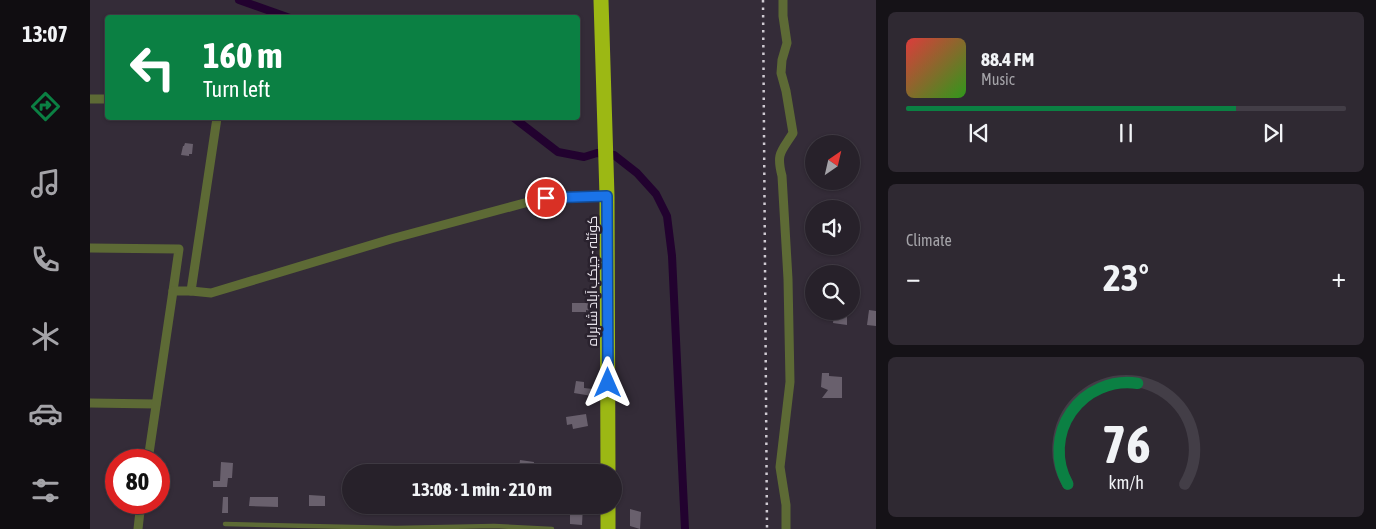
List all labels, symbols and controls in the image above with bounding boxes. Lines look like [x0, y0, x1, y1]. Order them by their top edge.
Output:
text: 13:07 [22, 21, 68, 47]
icon: left [120, 35, 185, 100]
text: 160 m [203, 35, 282, 75]
text: 88.4 FM [981, 48, 1034, 70]
text: Music [981, 70, 1015, 88]
text: Turn left [203, 76, 270, 102]
icon: directions [28, 89, 63, 124]
icon: previous [965, 119, 993, 147]
icon: pause [1112, 119, 1140, 147]
icon: next [1259, 119, 1287, 147]
north arrow [805, 135, 860, 190]
map controls [805, 135, 860, 320]
icon: music [28, 166, 63, 201]
pin [525, 177, 567, 219]
icon: arrive [532, 184, 560, 212]
button: sound [805, 200, 860, 255]
street label: کوئٹہ - جیکب آباد شاہراہ [584, 216, 601, 346]
text: Climate [906, 231, 952, 249]
icon: phone [28, 242, 63, 277]
text: 23° [1103, 256, 1149, 299]
text: − [906, 261, 921, 293]
text: + [1331, 261, 1346, 293]
button: search [805, 265, 860, 320]
icon: climate [28, 319, 63, 354]
position arrow [581, 356, 633, 408]
icon: car [28, 396, 63, 431]
text: 76 [1102, 414, 1150, 474]
speed limit sign: 80 [105, 449, 170, 514]
text: km/h [1108, 472, 1144, 493]
icon: filters [28, 473, 63, 508]
text: 13:08 · 1 min · 210 m [412, 478, 552, 500]

